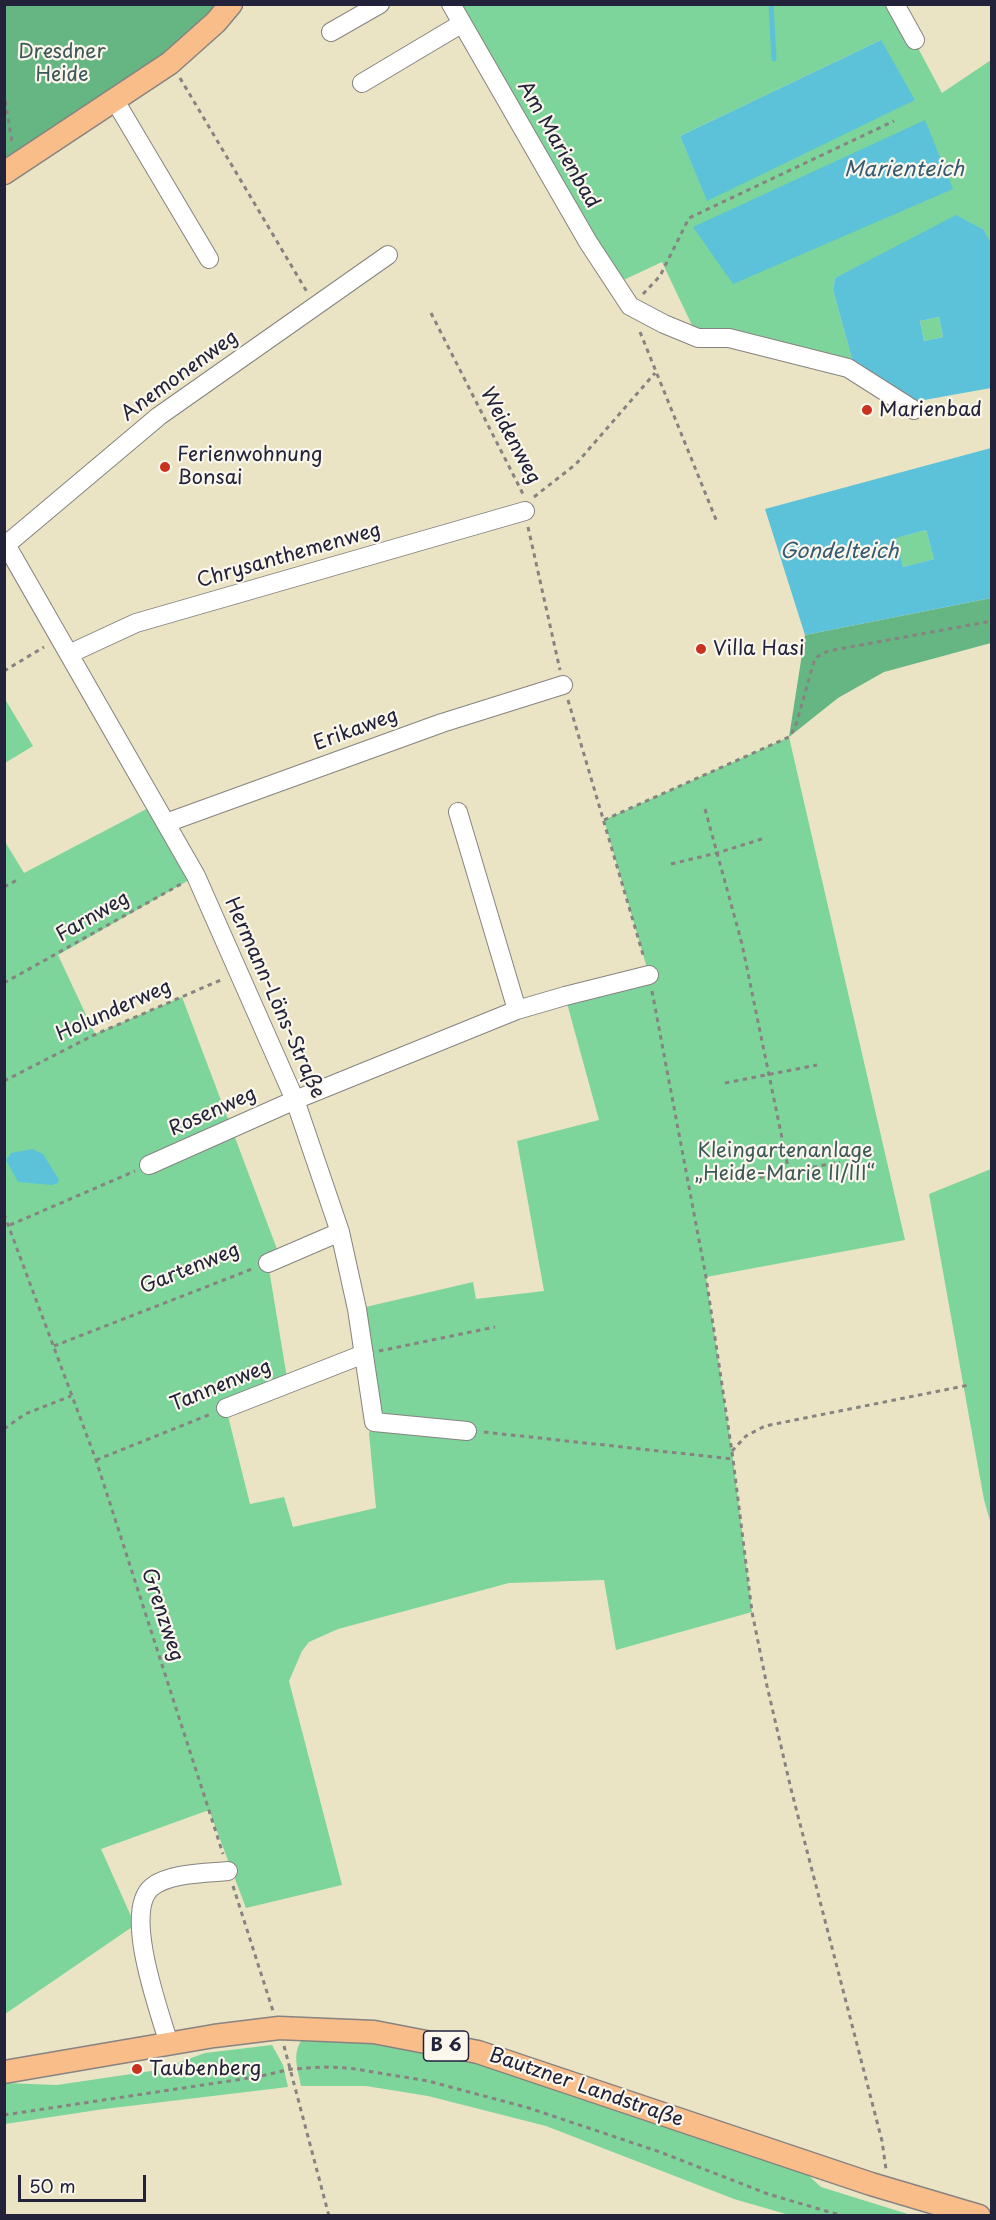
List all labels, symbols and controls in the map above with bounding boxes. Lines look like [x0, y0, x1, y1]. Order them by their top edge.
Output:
park label: Dresdner Heide [18, 40, 106, 87]
street label: Am Marienbad [512, 77, 604, 213]
water label: Marienteich [844, 157, 964, 183]
street label: Anemonenweg [117, 325, 243, 427]
street label: Weidenweg [475, 384, 545, 488]
place label: Marienbad [879, 398, 982, 422]
marker: Marienbad [860, 403, 874, 417]
place label: Ferienwohnung Bonsai [177, 443, 323, 490]
marker: Ferienwohnung Bonsai [158, 460, 172, 474]
street label: Chrysanthemenweg [194, 518, 384, 594]
water label: Gondelteich [780, 539, 898, 565]
place label: Villa Hasi [713, 637, 804, 661]
marker: Villa Hasi [694, 642, 708, 656]
street label: Erikaweg [311, 704, 401, 756]
street label: Farnweg [52, 886, 134, 948]
street label: Hermann-Löns-Straße [219, 894, 329, 1102]
street label: Holunderweg [53, 975, 175, 1047]
street label: Rosenweg [165, 1082, 261, 1142]
park label: Kleingartenanlage „Heide-Marie II/III“ [695, 1139, 875, 1186]
street label: Gartenweg [137, 1238, 243, 1300]
street label: Tannenweg [167, 1355, 275, 1417]
street label: Grenzweg [136, 1565, 188, 1665]
road number: B 6 [424, 2031, 468, 2061]
street label: Bautzner Landstraße [486, 2043, 686, 2133]
place label: Taubenberg [149, 2057, 261, 2081]
marker: Taubenberg [130, 2062, 144, 2076]
scale bar [21, 2163, 148, 2201]
text: 50 m [29, 2172, 76, 2199]

